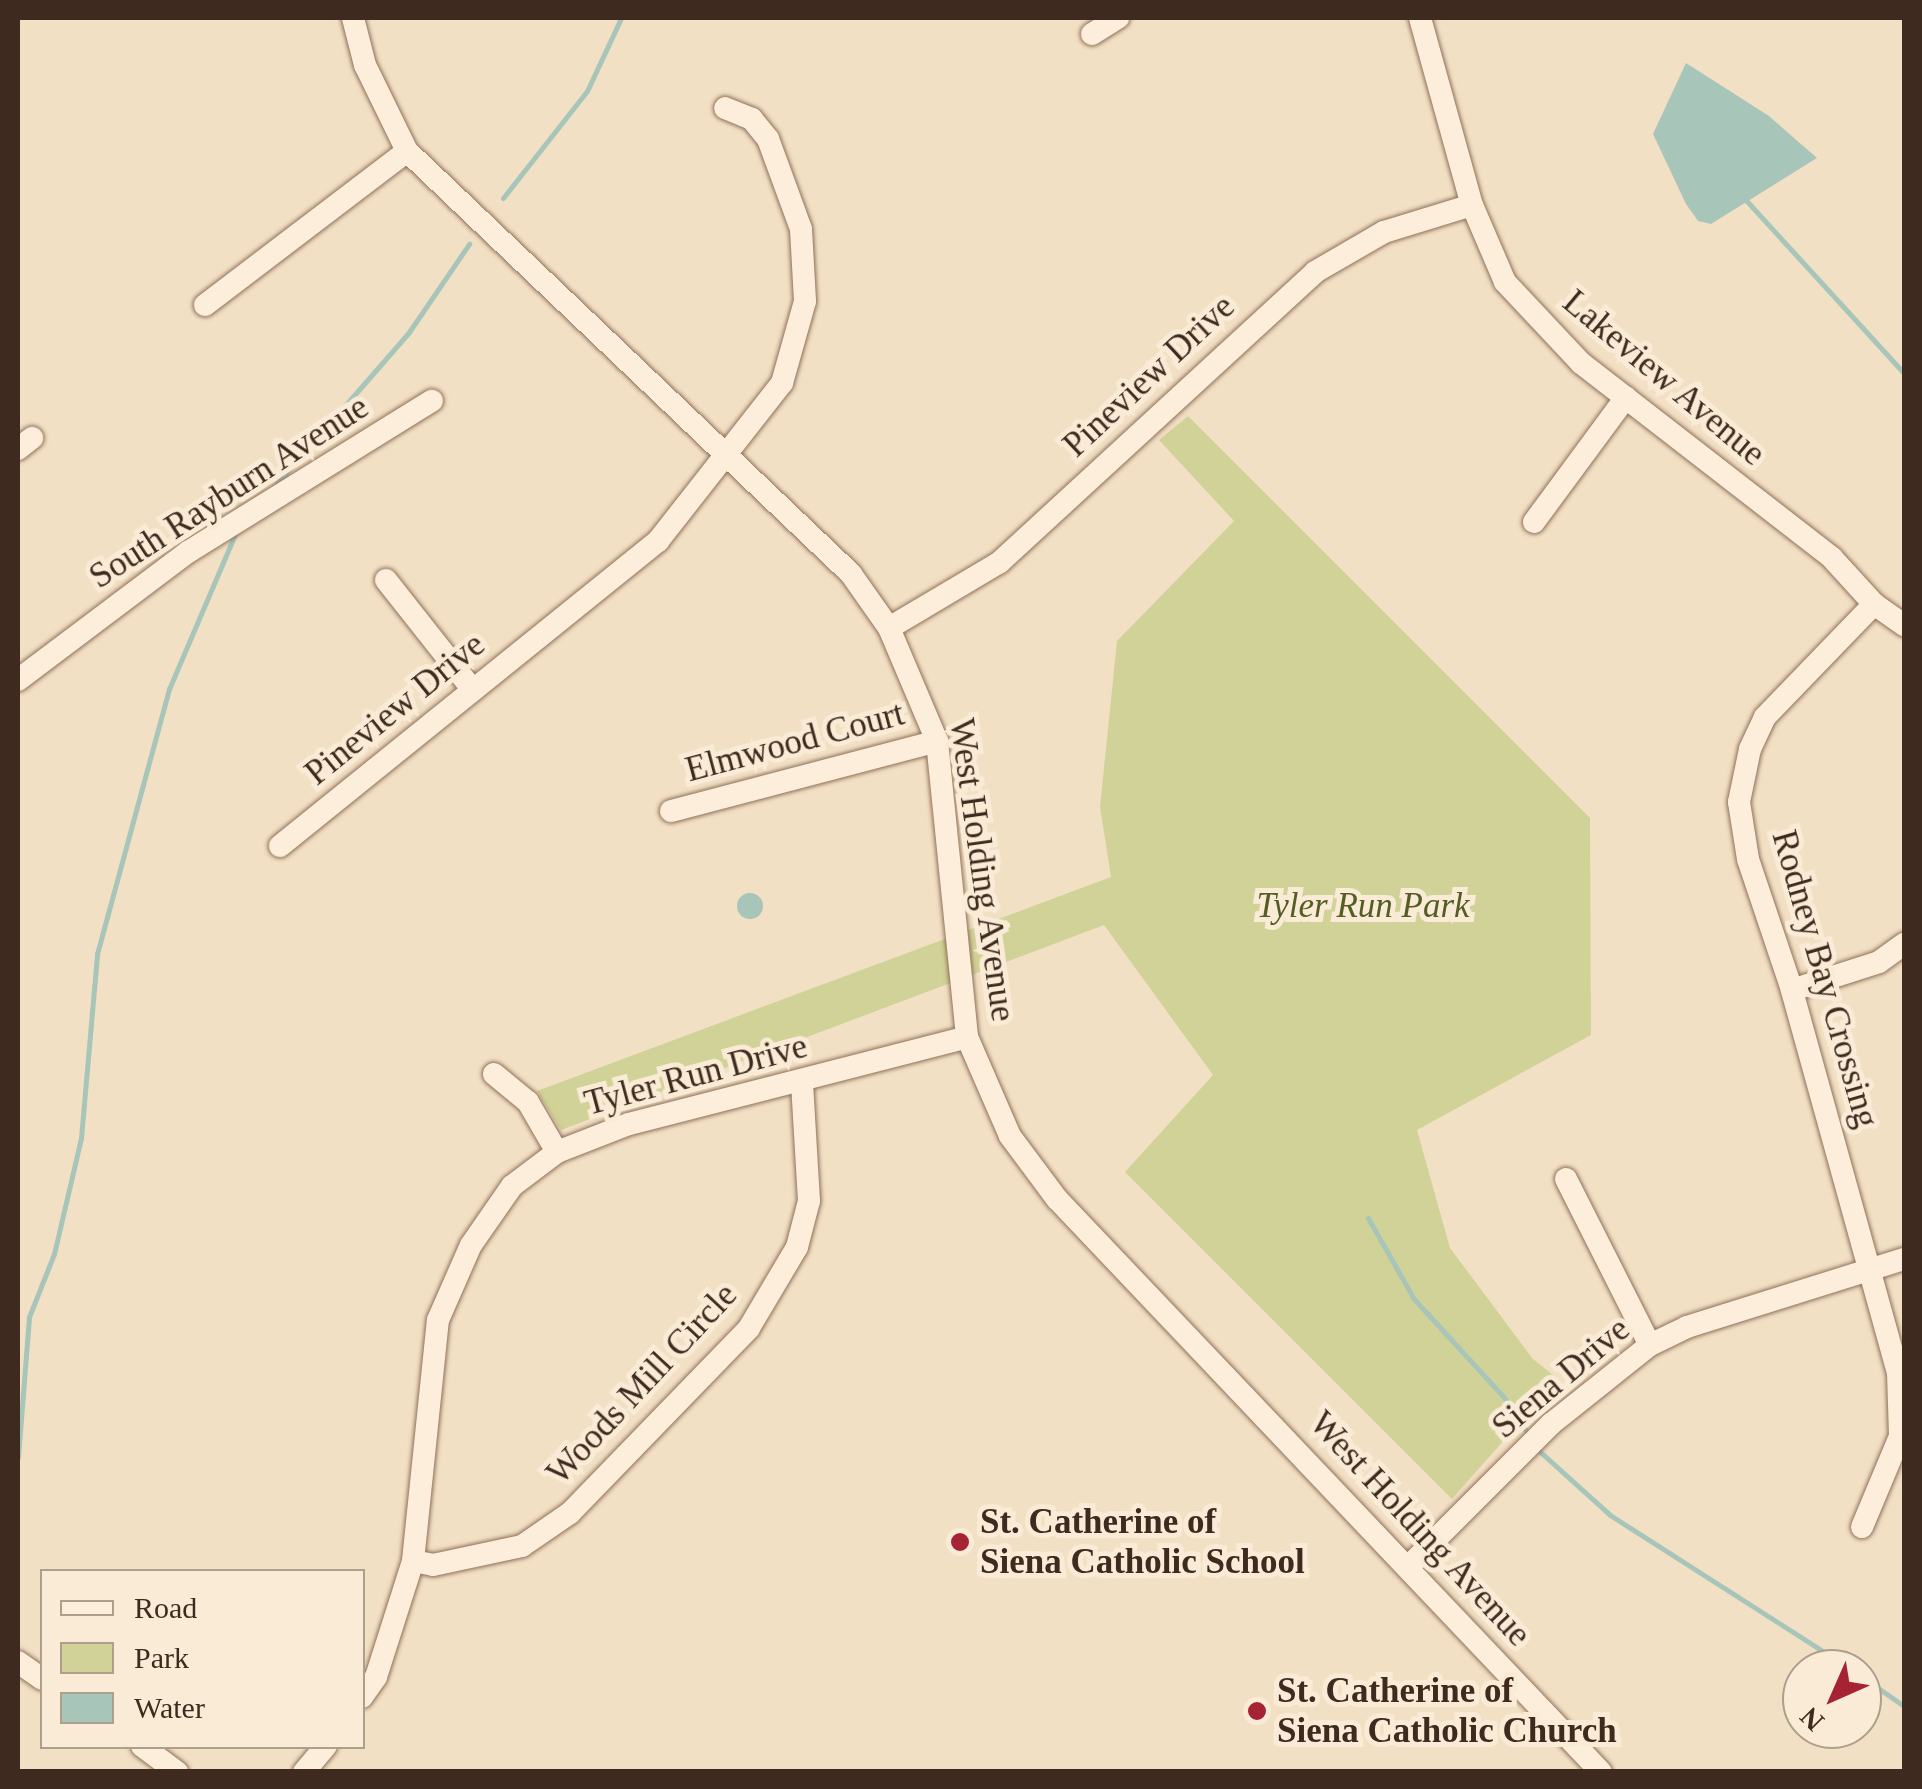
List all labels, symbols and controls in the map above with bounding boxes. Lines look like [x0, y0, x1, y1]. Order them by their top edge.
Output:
street label: Lakeview Avenue [1554, 281, 1774, 475]
street label: Pineview Drive [1055, 286, 1243, 466]
street label: South Rayburn Avenue [81, 386, 377, 598]
street label: Pineview Drive [297, 624, 493, 794]
street label: Elmwood Court [681, 693, 909, 791]
street label: West Holding Avenue [940, 715, 1024, 1025]
street label: Rodney Bay Crossing [1762, 826, 1888, 1132]
park label: Tyler Run Park [1256, 885, 1470, 927]
street label: Tyler Run Drive [580, 1025, 812, 1125]
street label: Woods Mill Circle [538, 1275, 746, 1493]
street label: Siena Drive [1484, 1308, 1638, 1448]
street label: West Holding Avenue [1300, 1402, 1540, 1656]
place label: St. Catherine of Siena Catholic School [980, 1501, 1305, 1583]
marker: St. Catherine of Siena Catholic School [949, 1531, 971, 1553]
legend [40, 1569, 365, 1749]
text: Road [134, 1591, 197, 1624]
text: Park [134, 1641, 189, 1674]
north arrow [1782, 1649, 1882, 1749]
place label: St. Catherine of Siena Catholic Church [1277, 1670, 1617, 1752]
text: Water [134, 1691, 205, 1724]
marker: St. Catherine of Siena Catholic Church [1246, 1700, 1268, 1722]
text: N [1794, 1701, 1830, 1737]

